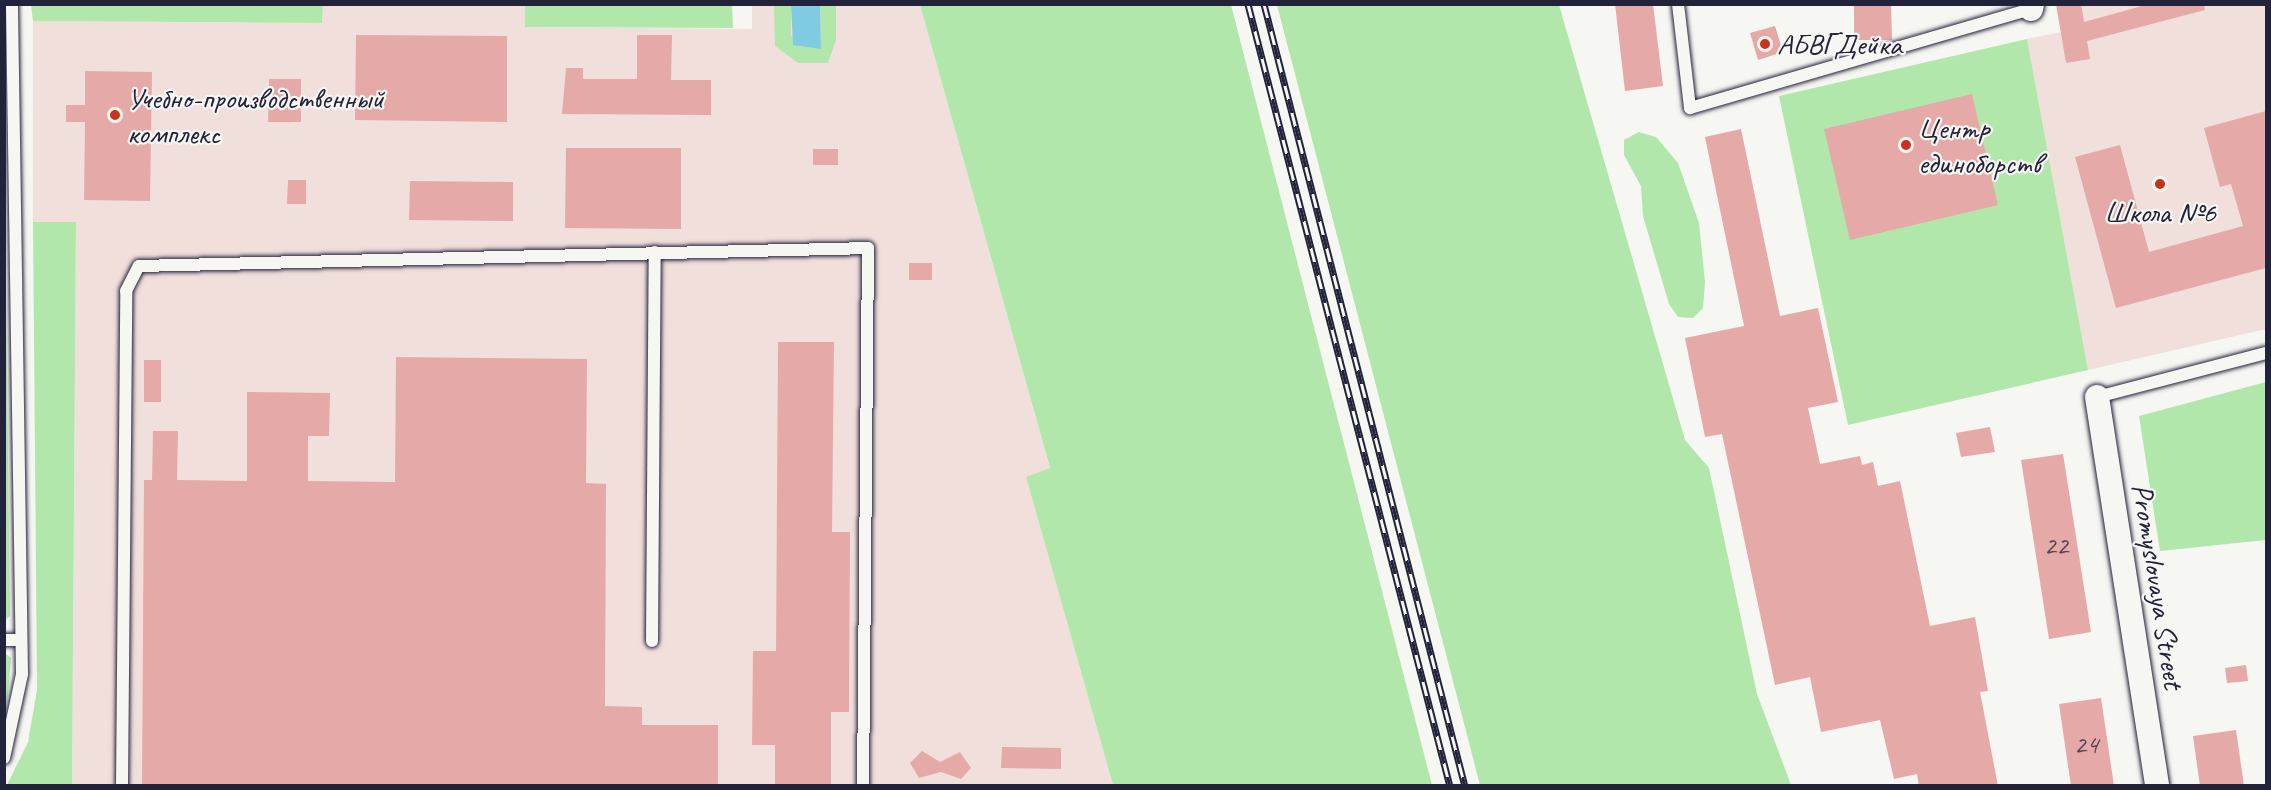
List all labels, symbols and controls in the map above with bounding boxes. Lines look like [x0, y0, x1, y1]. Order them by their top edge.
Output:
place label: АБВГДейка [1777, 26, 1902, 62]
marker: АБВГДейка [1758, 37, 1772, 51]
place label: Учебно-производственный комплекс [127, 80, 384, 150]
marker: Учебно-производственный комплекс [108, 108, 122, 122]
place label: Центр единоборств [1918, 110, 2041, 180]
marker: Центр единоборств [1899, 138, 1913, 152]
marker: Школа №6 [2153, 177, 2167, 191]
place label: Школа №6 [2104, 194, 2216, 230]
street label: Promyslovaya Street [2124, 481, 2192, 691]
house number: 22 [2044, 530, 2068, 562]
house number: 24 [2074, 729, 2098, 761]

